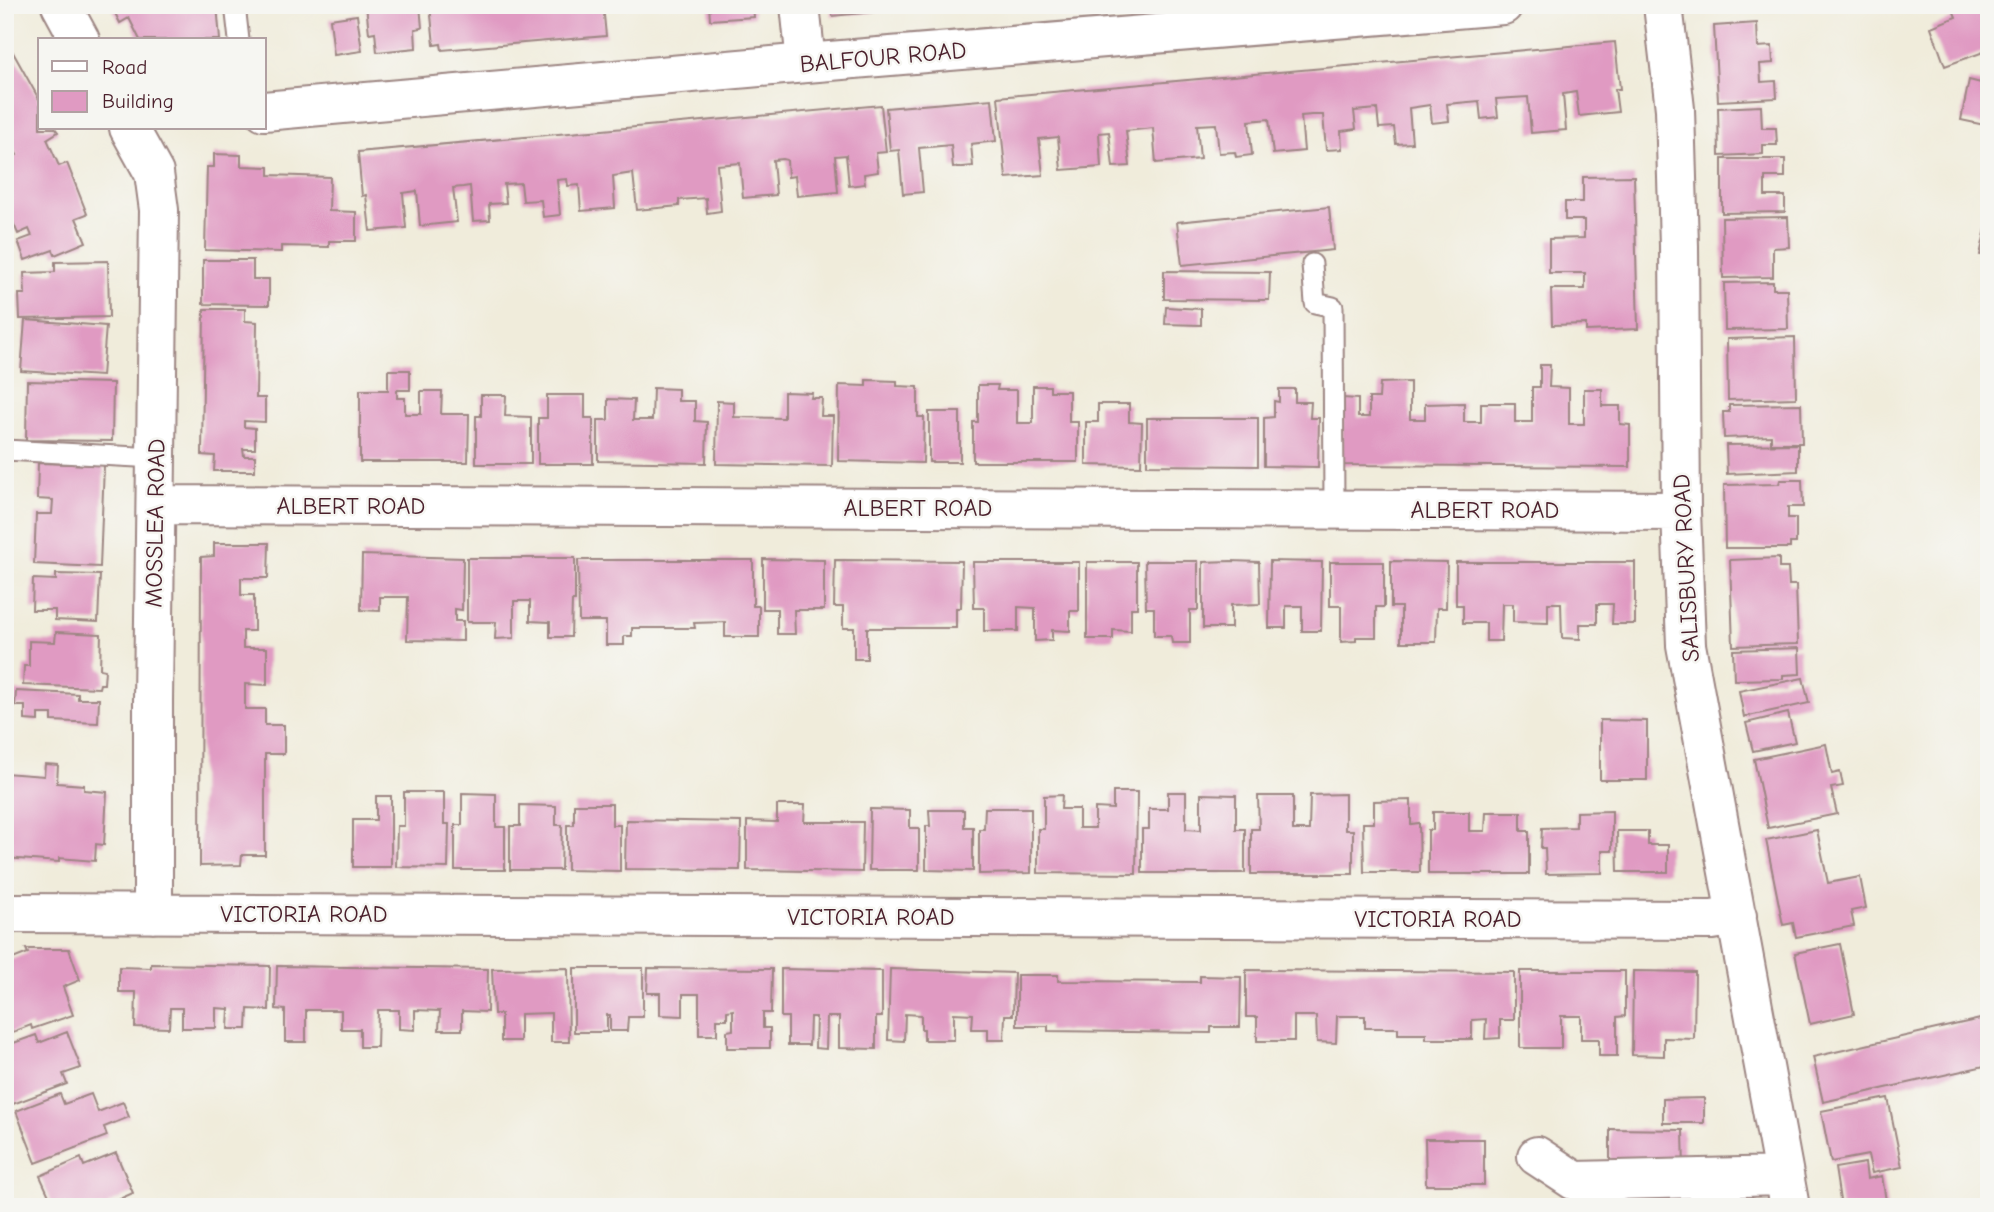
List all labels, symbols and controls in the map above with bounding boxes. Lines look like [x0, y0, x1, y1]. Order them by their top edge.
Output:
street label: BALFOUR ROAD [799, 36, 967, 78]
legend [38, 38, 266, 130]
text: Road [102, 55, 147, 79]
text: Building [102, 89, 174, 113]
street label: MOSSLEA ROAD [140, 438, 170, 608]
street label: SALISBURY ROAD [1667, 473, 1705, 663]
street label: ALBERT ROAD [277, 492, 425, 520]
street label: ALBERT ROAD [844, 494, 992, 522]
street label: ALBERT ROAD [1411, 496, 1559, 524]
street label: VICTORIA ROAD [220, 900, 388, 928]
street label: VICTORIA ROAD [787, 903, 955, 931]
street label: VICTORIA ROAD [1354, 905, 1522, 933]

